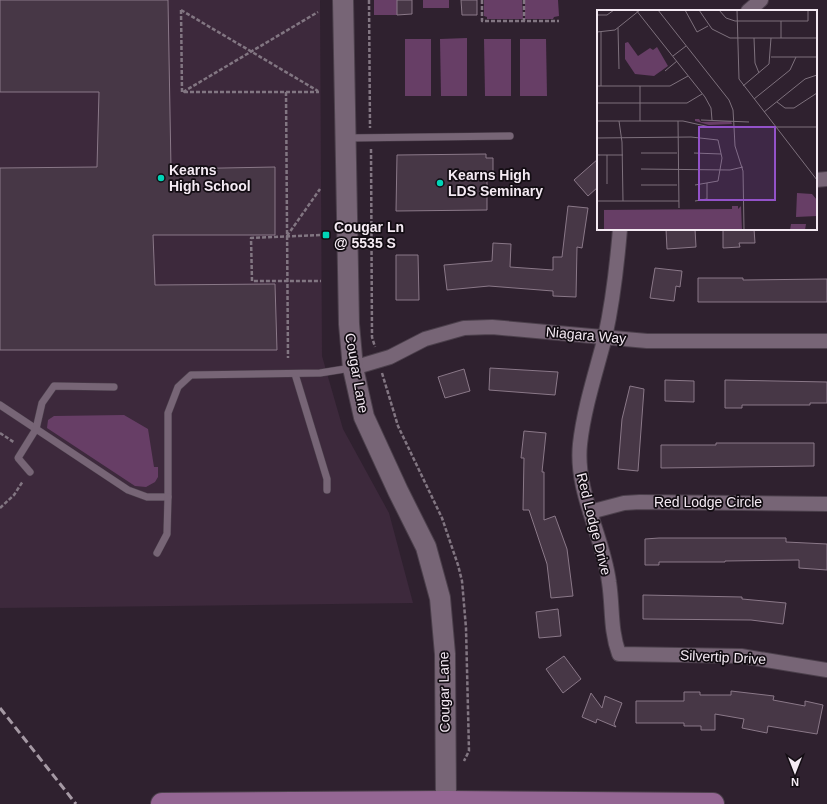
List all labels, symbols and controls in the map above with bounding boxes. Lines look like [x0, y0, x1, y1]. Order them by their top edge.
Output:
inset map [597, 10, 817, 230]
place label: Kearns High School [169, 162, 251, 194]
place label: Kearns High LDS Seminary [448, 167, 543, 199]
marker: Kearns High School [156, 173, 166, 183]
marker: Kearns High LDS Seminary [435, 178, 445, 188]
place label: Cougar Ln @ 5535 S [334, 219, 404, 251]
marker: Cougar Ln @ 5535 S [321, 230, 331, 240]
street label: Niagara Way [545, 324, 627, 346]
street label: Cougar Lane [342, 332, 372, 414]
street label: Red Lodge Drive [574, 471, 615, 577]
street label: Red Lodge Circle [654, 494, 762, 510]
street label: Silvertip Drive [679, 647, 767, 667]
street label: Cougar Lane [435, 651, 453, 733]
north arrow [775, 752, 815, 792]
text: N [791, 776, 799, 788]

